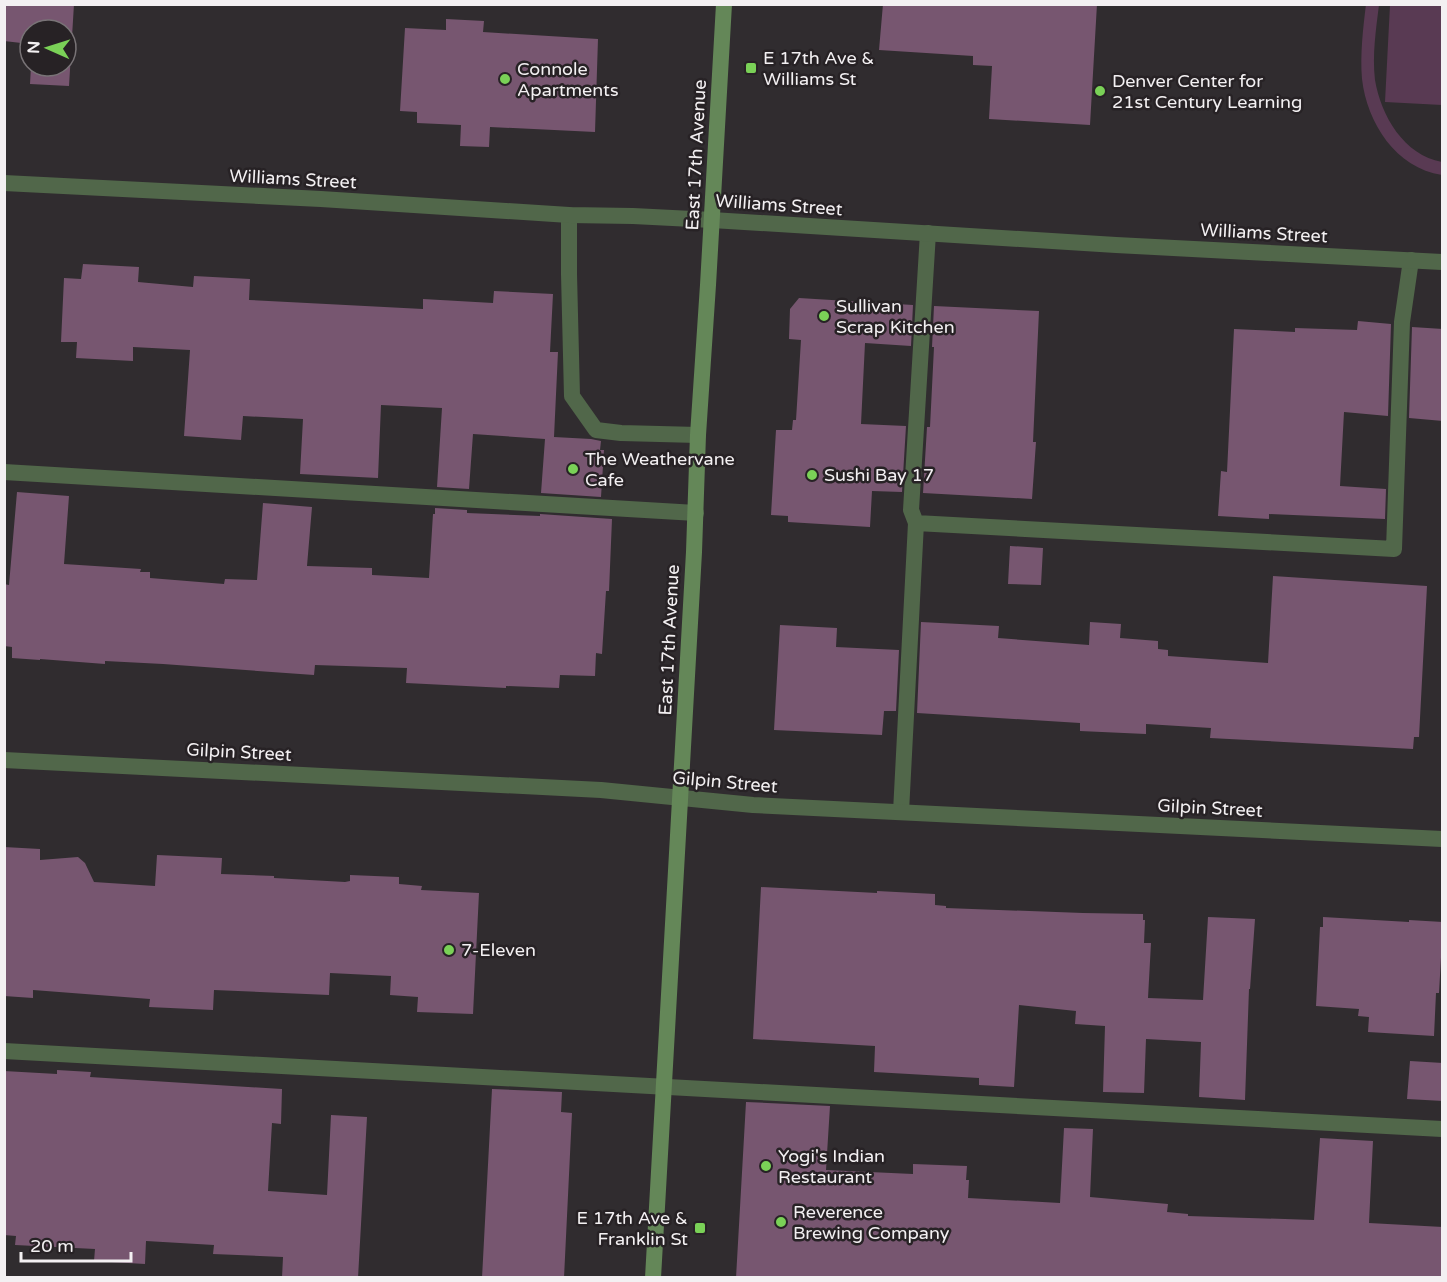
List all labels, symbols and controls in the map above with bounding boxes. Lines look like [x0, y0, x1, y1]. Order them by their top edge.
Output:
north arrow [18, 18, 78, 78]
text: N [24, 40, 44, 54]
place label: E 17th Ave & Williams St [763, 47, 875, 90]
place label: Connole Apartments [517, 58, 619, 101]
marker: E 17th Ave & Williams St [744, 61, 758, 75]
place label: Denver Center for 21st Century Learning [1112, 70, 1302, 113]
marker: Connole Apartments [498, 72, 512, 86]
street label: East 17th Avenue [681, 79, 711, 231]
marker: Denver Center for 21st Century Learning [1093, 84, 1107, 98]
street label: Williams Street [229, 165, 357, 193]
street label: Williams Street [715, 190, 843, 220]
street label: Williams Street [1200, 219, 1328, 247]
place label: Sullivan Scrap Kitchen [836, 295, 955, 338]
marker: Sullivan Scrap Kitchen [817, 309, 831, 323]
place label: The Weathervane Cafe [585, 448, 735, 491]
marker: The Weathervane Cafe [566, 462, 580, 476]
place label: Sushi Bay 17 [824, 464, 934, 486]
marker: Sushi Bay 17 [805, 468, 819, 482]
street label: East 17th Avenue [654, 564, 684, 716]
street label: Gilpin Street [186, 738, 292, 766]
street label: Gilpin Street [671, 766, 779, 798]
street label: Gilpin Street [1157, 794, 1263, 822]
place label: 7-Eleven [461, 939, 536, 961]
marker: 7-Eleven [442, 943, 456, 957]
place label: Yogi's Indian Restaurant [778, 1145, 885, 1188]
marker: Yogi's Indian Restaurant [759, 1159, 773, 1173]
place label: Reverence Brewing Company [793, 1201, 950, 1244]
place label: E 17th Ave & Franklin St [576, 1207, 688, 1250]
marker: Reverence Brewing Company [774, 1215, 788, 1229]
marker: E 17th Ave & Franklin St [693, 1221, 707, 1235]
scale bar [21, 1225, 130, 1263]
text: 20 m [30, 1235, 74, 1257]

